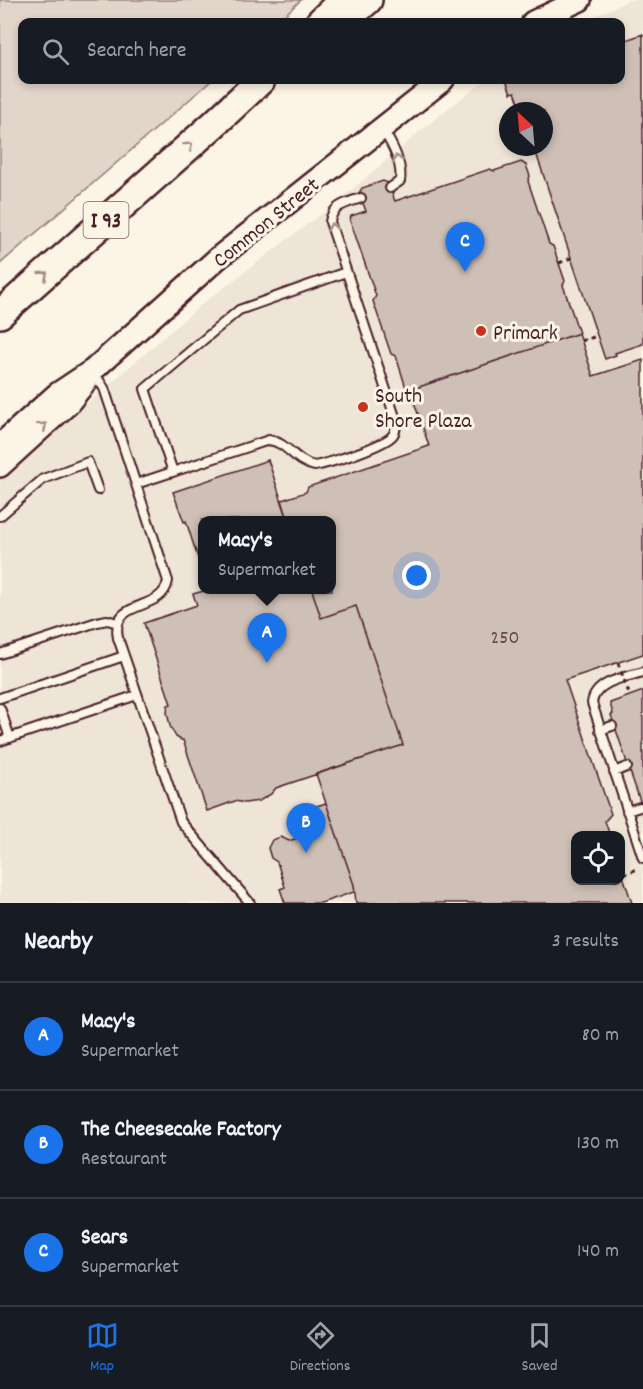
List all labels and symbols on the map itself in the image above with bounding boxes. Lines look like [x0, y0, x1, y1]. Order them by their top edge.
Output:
north arrow [499, 102, 553, 156]
one-way arrow [183, 142, 193, 153]
one-way arrow [391, 154, 404, 165]
street label: Common Street [207, 171, 327, 276]
road number: I 93 [84, 202, 128, 238]
one-way arrow [327, 222, 339, 231]
pin: C [446, 222, 484, 272]
one-way arrow [37, 271, 48, 282]
place label: Primark [493, 319, 558, 350]
marker: Primark [474, 324, 488, 338]
place label: South Shore Plaza [375, 382, 472, 438]
marker: South Shore Plaza [356, 400, 370, 414]
one-way arrow [37, 422, 47, 433]
your location [402, 561, 431, 590]
pin: A [248, 614, 286, 663]
house number: 250 [491, 625, 519, 653]
pin: B [286, 804, 326, 853]

